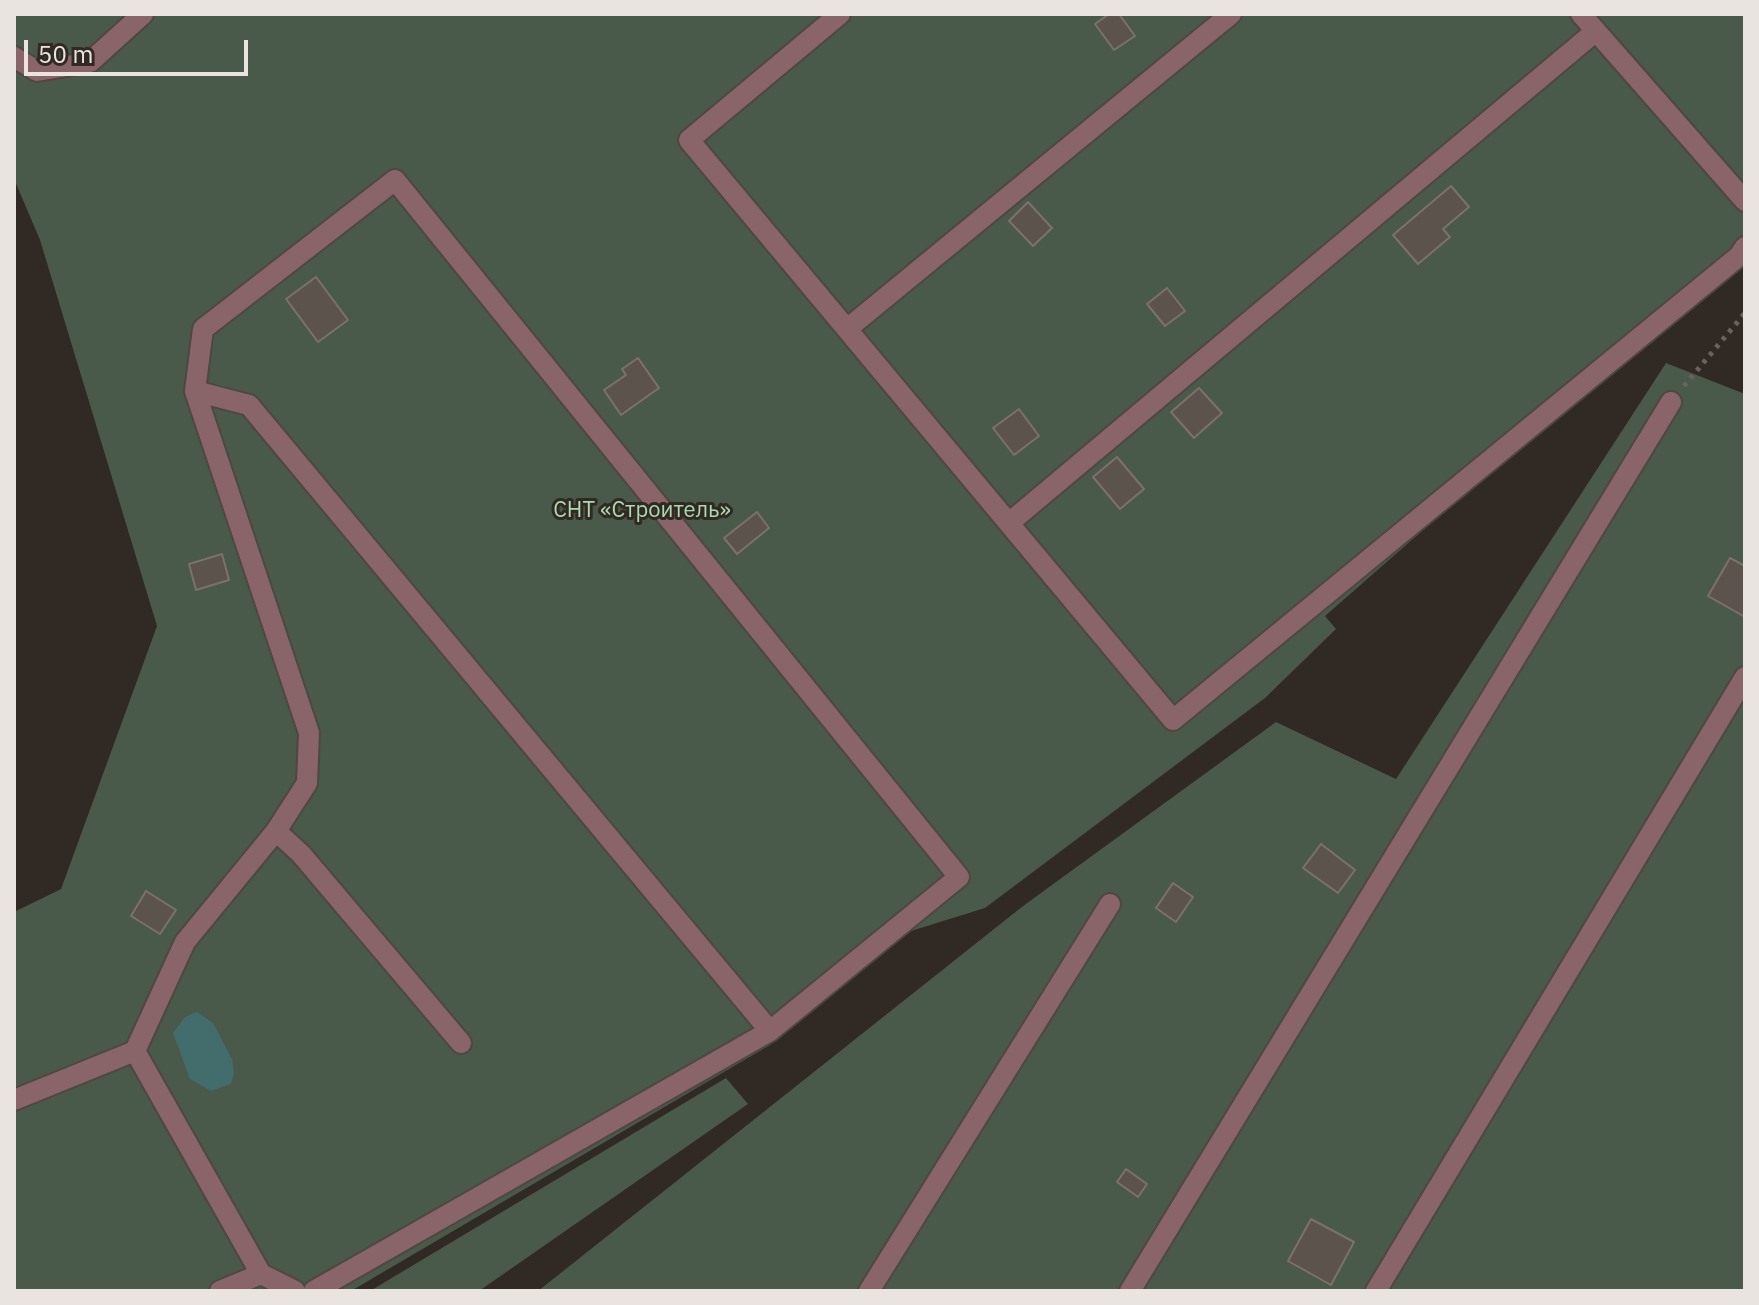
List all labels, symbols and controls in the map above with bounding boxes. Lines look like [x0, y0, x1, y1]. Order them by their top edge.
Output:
scale bar [28, 24, 252, 74]
text: 50 m [38, 38, 93, 70]
park label: СНТ «Строитель» [553, 498, 731, 524]

